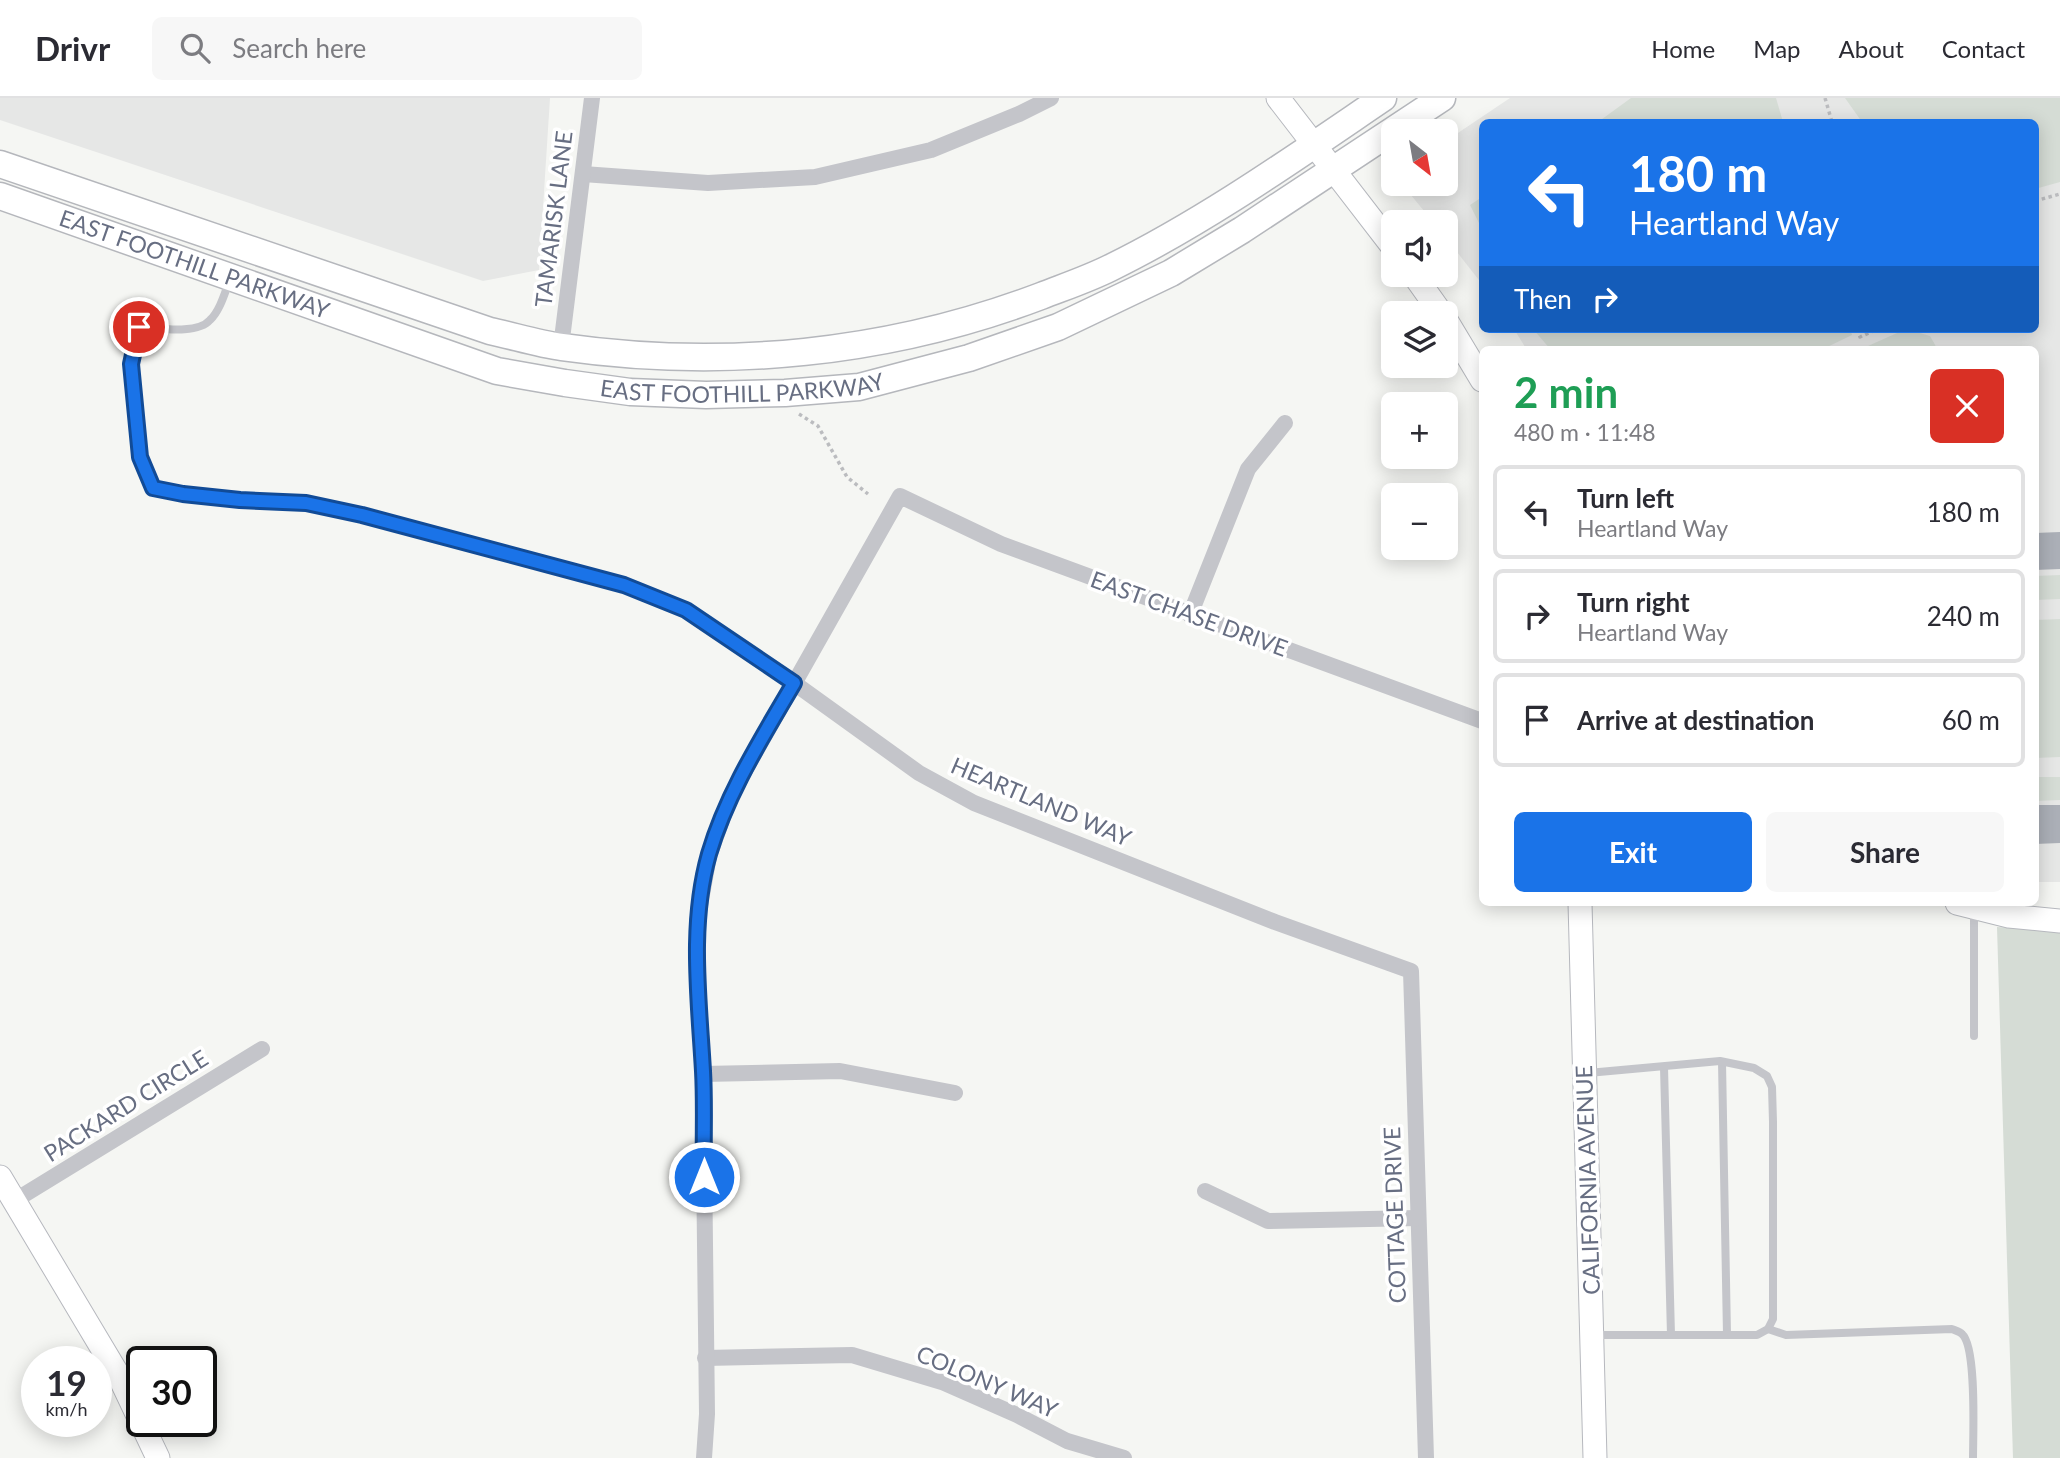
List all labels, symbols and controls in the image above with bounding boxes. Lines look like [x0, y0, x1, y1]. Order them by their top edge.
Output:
search box [152, 17, 642, 80]
text: Drivr [35, 28, 110, 68]
icon: search [176, 29, 214, 67]
text: Search here [232, 32, 366, 64]
text: Home [1651, 34, 1715, 63]
text: Map [1753, 34, 1801, 63]
text: About [1839, 34, 1904, 63]
text: Contact [1942, 34, 2025, 63]
north arrow [1381, 119, 1458, 196]
map controls [1381, 119, 1458, 560]
street label: TAMARISK LANE [528, 129, 578, 309]
text: 180 m [1629, 144, 1767, 202]
icon: left [1514, 147, 1605, 238]
street label: EAST FOOTHILL PARKWAY [56, 203, 334, 324]
text: Heartland Way [1629, 203, 1839, 242]
button: sound [1381, 210, 1458, 287]
icon: right [1586, 280, 1624, 318]
text: Then [1514, 283, 1572, 315]
pin [109, 297, 169, 357]
button: layers [1381, 301, 1458, 378]
icon: arrive [120, 308, 158, 346]
street label: EAST FOOTHILL PARKWAY [599, 366, 888, 408]
text: 2 min [1514, 367, 1618, 417]
button: close [1930, 369, 2004, 443]
button: + [1381, 392, 1458, 469]
text: 480 m · 11:48 [1514, 418, 1656, 446]
text: Turn left [1577, 482, 1674, 514]
button: − [1381, 483, 1458, 560]
icon: left [1518, 493, 1556, 531]
text: 180 m [1927, 496, 2000, 528]
text: Heartland Way [1577, 514, 1728, 542]
street label: EAST CHASE DRIVE [1087, 564, 1292, 662]
text: Turn right [1577, 586, 1690, 618]
icon: right [1518, 597, 1556, 635]
text: 240 m [1927, 600, 2000, 632]
text: Heartland Way [1577, 618, 1728, 646]
icon: arrive [1518, 701, 1556, 739]
text: Arrive at destination [1577, 704, 1814, 736]
text: 60 m [1942, 704, 2000, 736]
street label: HEARTLAND WAY [947, 750, 1136, 852]
button: Exit [1514, 812, 1752, 892]
button: Share [1766, 812, 2004, 892]
street label: PACKARD CIRCLE [38, 1043, 213, 1167]
street label: CALIFORNIA AVENUE [1569, 1065, 1605, 1295]
street label: COTTAGE DRIVE [1377, 1126, 1411, 1304]
position arrow [667, 1140, 741, 1214]
street label: COLONY WAY [913, 1339, 1063, 1424]
speed limit sign: 30 [126, 1346, 217, 1437]
text: 19 [46, 1361, 87, 1403]
text: km/h [45, 1398, 88, 1420]

